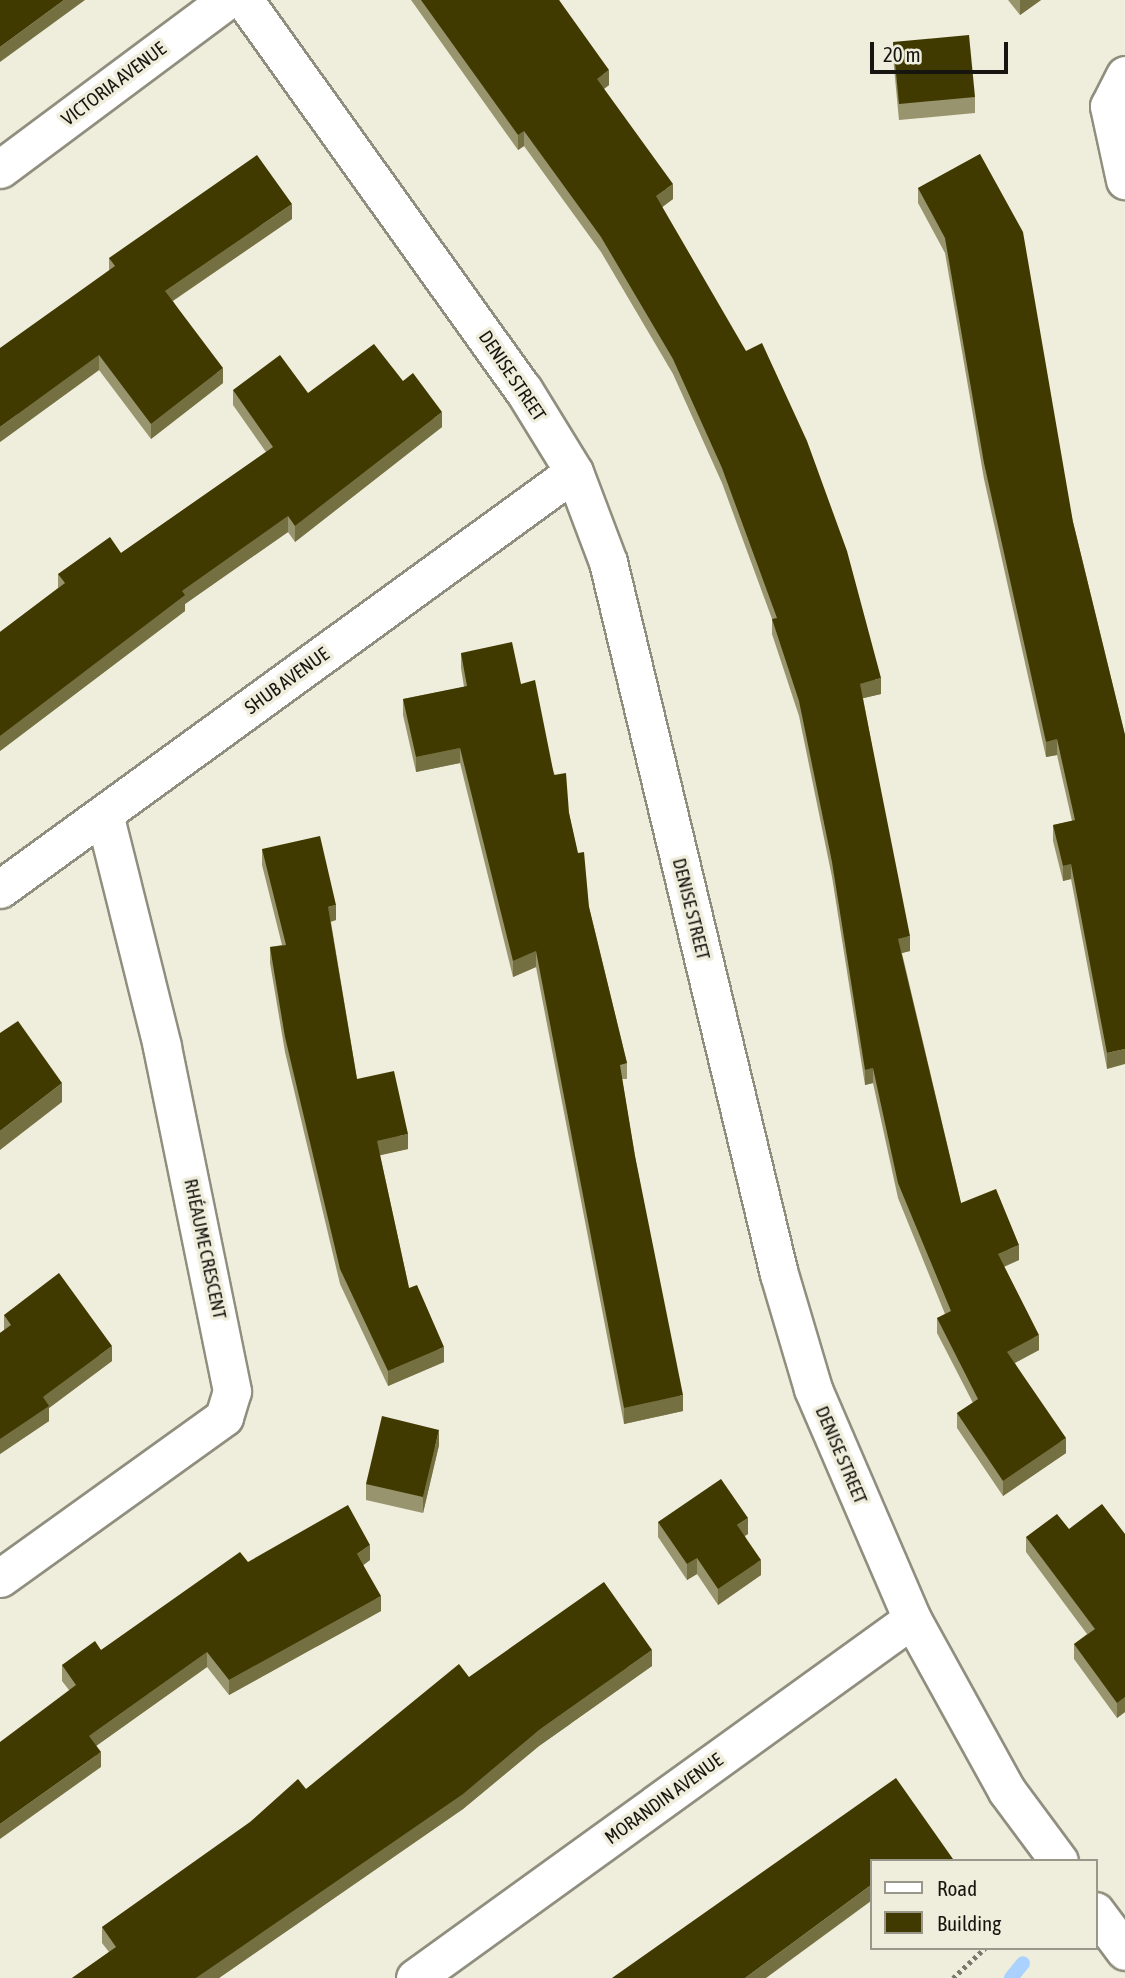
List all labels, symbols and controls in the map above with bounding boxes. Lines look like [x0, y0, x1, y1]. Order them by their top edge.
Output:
scale bar [873, 28, 1011, 72]
street label: VICTORIA AVENUE [57, 37, 171, 131]
text: 20 m [883, 42, 921, 66]
street label: DENISE STREET [474, 327, 550, 425]
street label: SHUB AVENUE [240, 643, 334, 719]
street label: DENISE STREET [667, 856, 715, 962]
street label: RHÉAUME CRESCENT [179, 1177, 231, 1321]
street label: DENISE STREET [810, 1403, 872, 1507]
street label: MORANDIN AVENUE [601, 1749, 727, 1849]
legend [870, 1859, 1097, 1950]
text: Road [937, 1876, 977, 1900]
text: Building [937, 1911, 1001, 1935]

